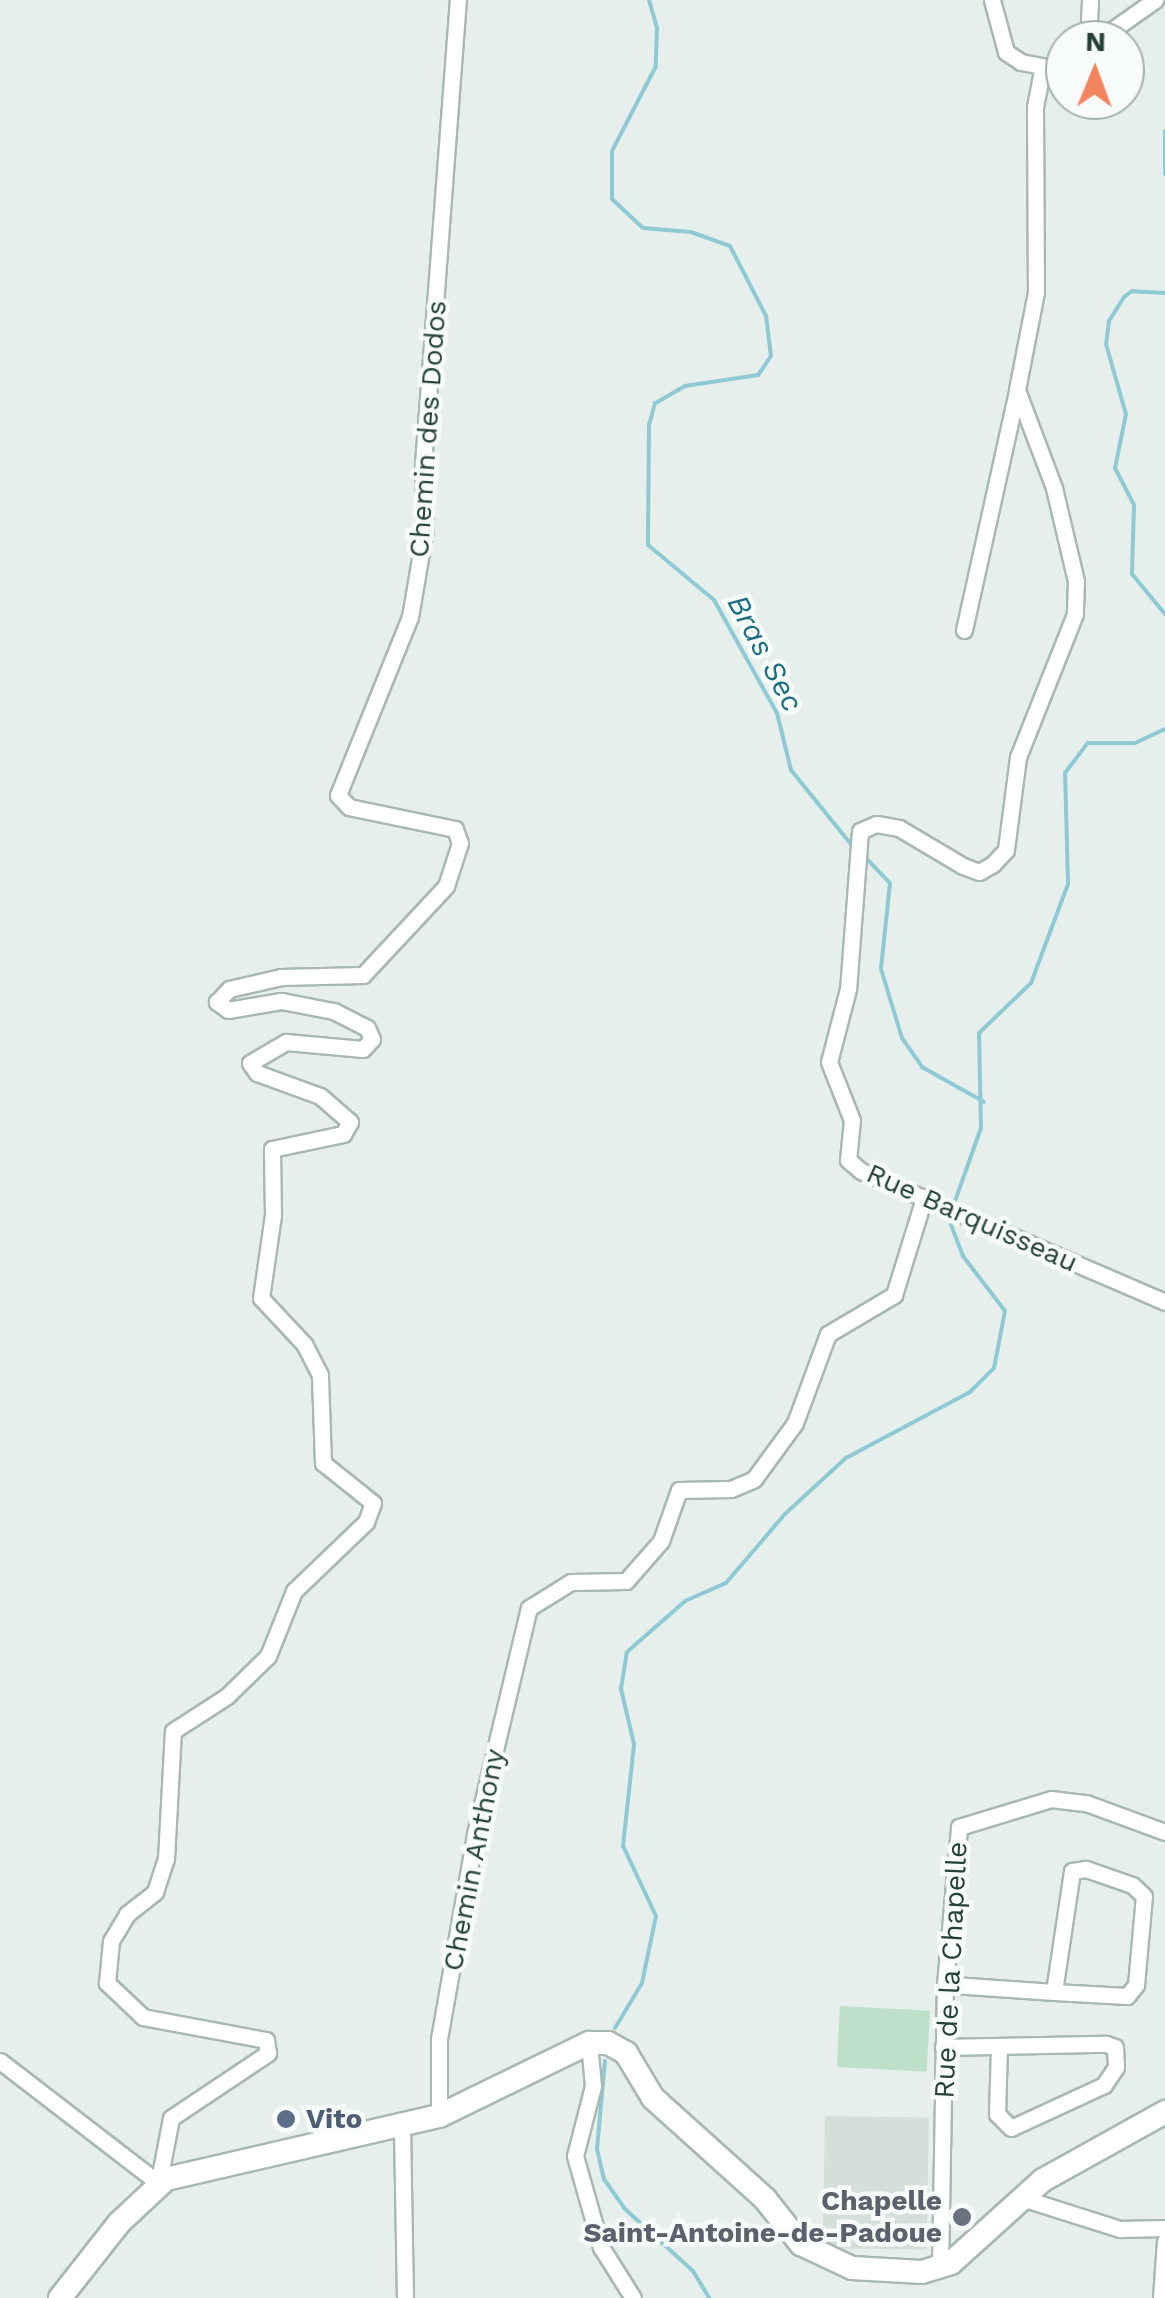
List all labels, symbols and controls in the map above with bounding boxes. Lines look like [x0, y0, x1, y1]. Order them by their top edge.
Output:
north arrow [1045, 20, 1145, 120]
text: N [1085, 25, 1106, 58]
street label: Chemin des Dodos [402, 299, 454, 559]
water label: Bras Sec [719, 589, 811, 717]
street label: Rue Barquisseau [861, 1156, 1083, 1280]
street label: Chemin Anthony [436, 1746, 512, 1974]
street label: Rue de la Chapelle [927, 1840, 975, 2100]
place label: Vito [306, 2102, 362, 2136]
marker: Vito [275, 2108, 297, 2130]
place label: Chapelle Saint-Antoine-de-Padoue [584, 2184, 942, 2250]
marker: Chapelle Saint-Antoine-de-Padoue [951, 2206, 973, 2228]

